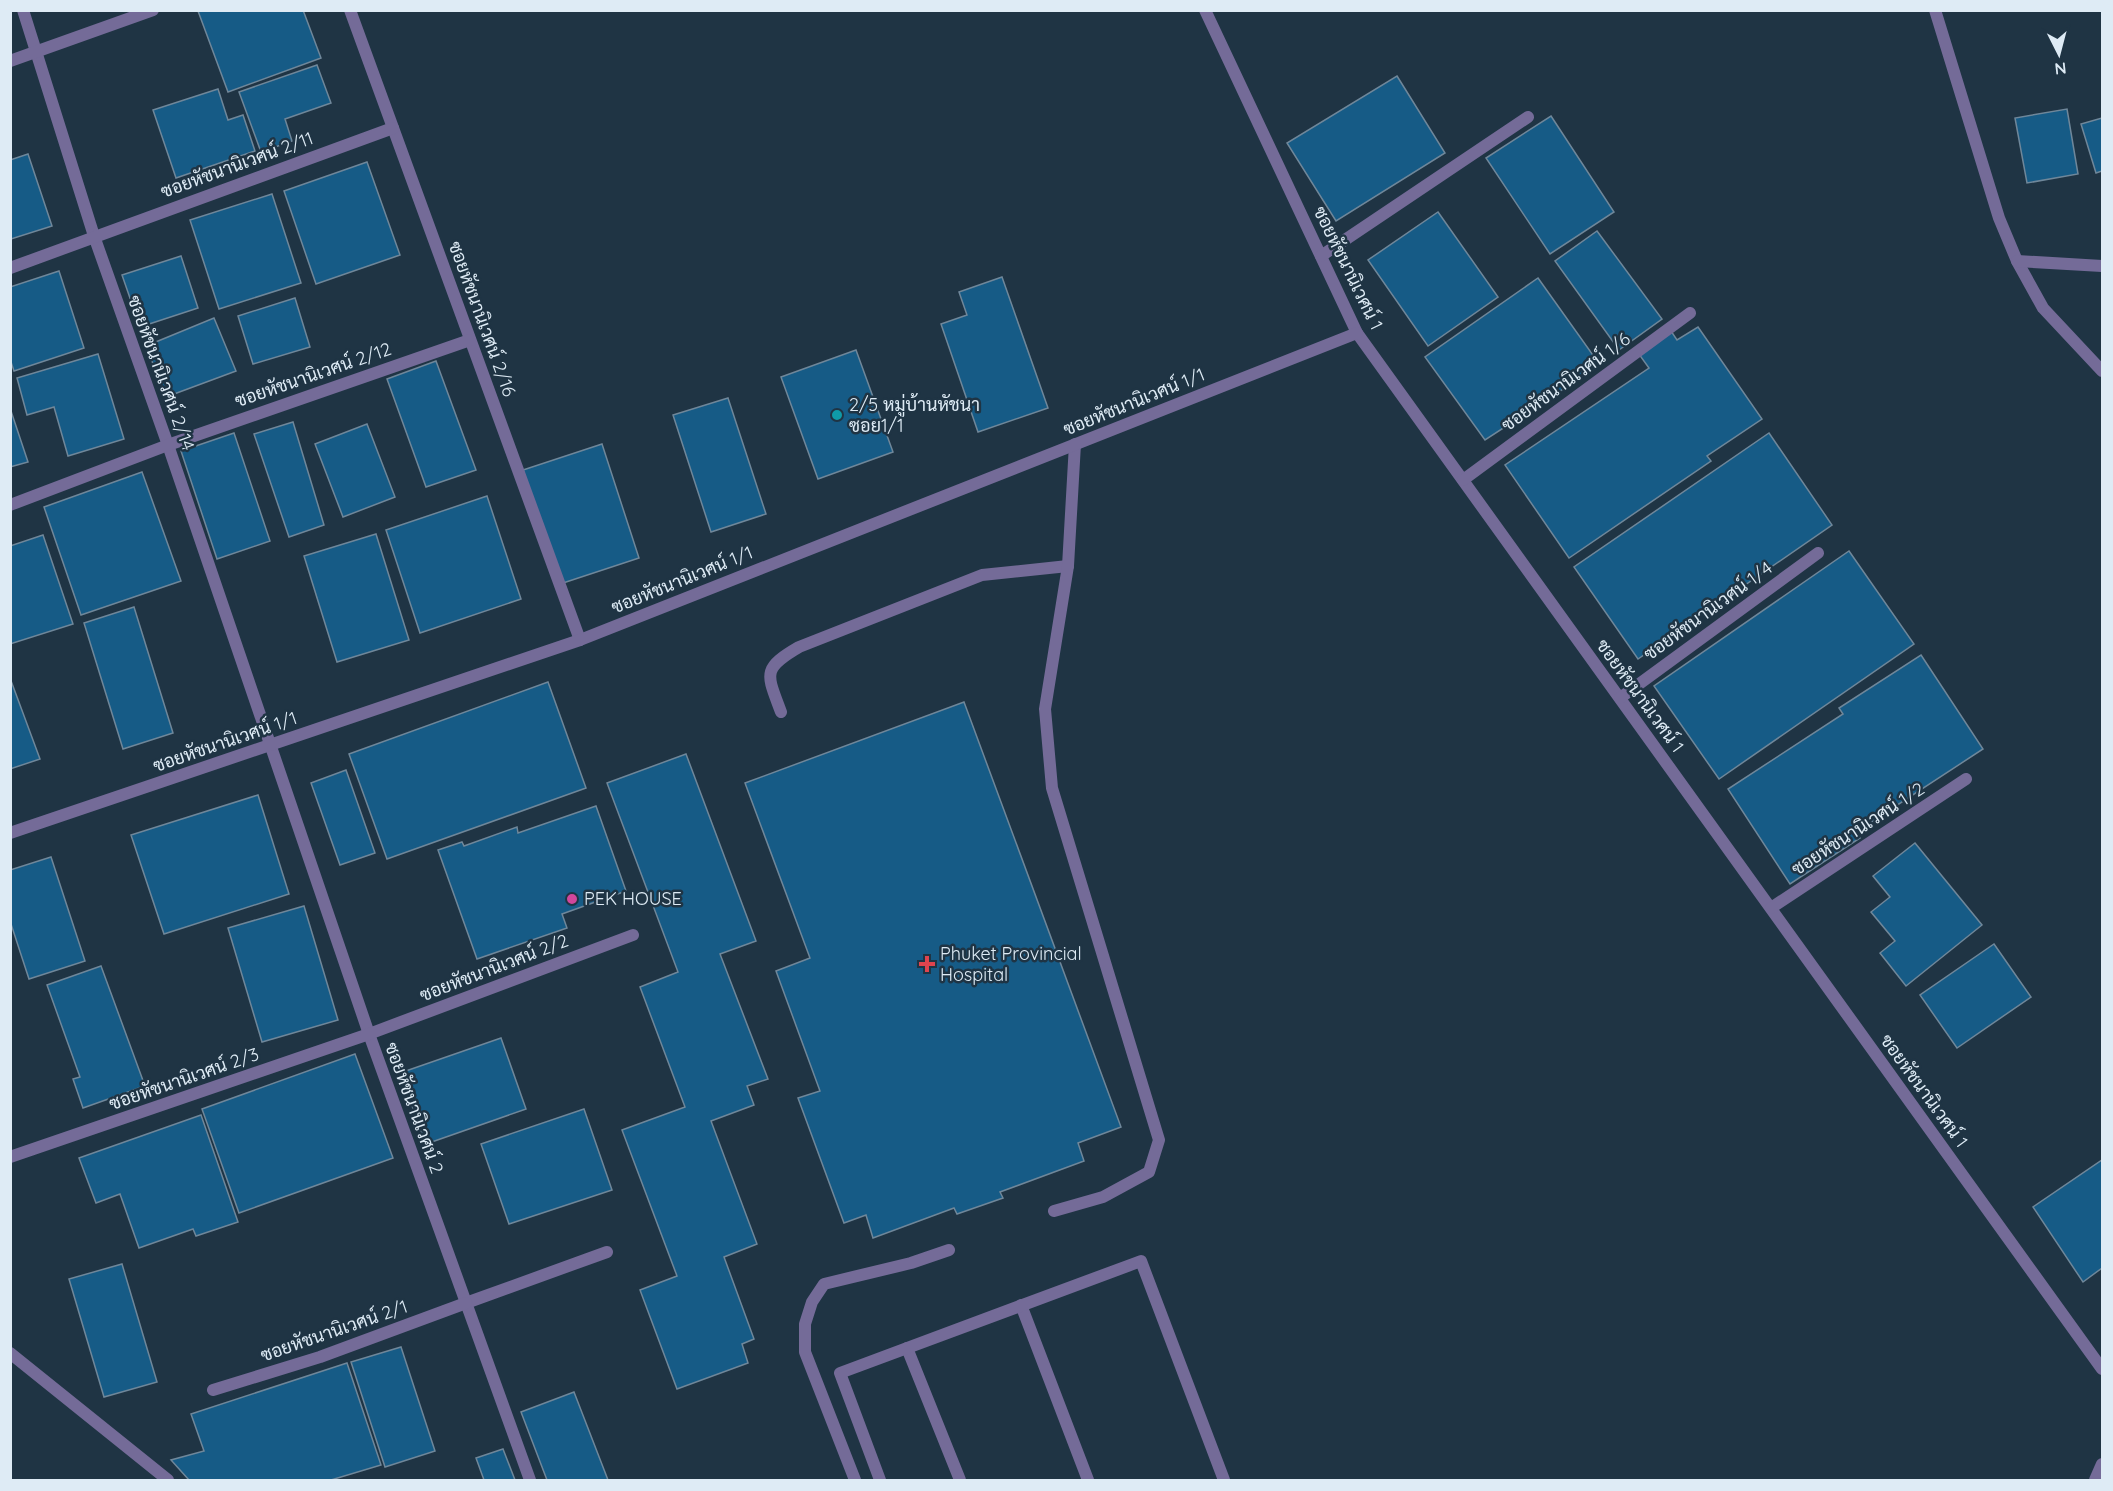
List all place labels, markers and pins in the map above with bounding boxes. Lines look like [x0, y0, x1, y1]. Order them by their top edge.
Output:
place label: 2/5 หมู่บ้านหัชนา ซอย1/1 [849, 393, 980, 437]
marker: 2/5 หมู่บ้านหัชนา ซอย1/1 [830, 408, 844, 422]
place label: PEK HOUSE [584, 887, 682, 910]
marker: PEK HOUSE [565, 892, 579, 906]
place label: Phuket Provincial Hospital [940, 942, 1082, 986]
marker: Phuket Provincial Hospital [918, 955, 936, 973]

